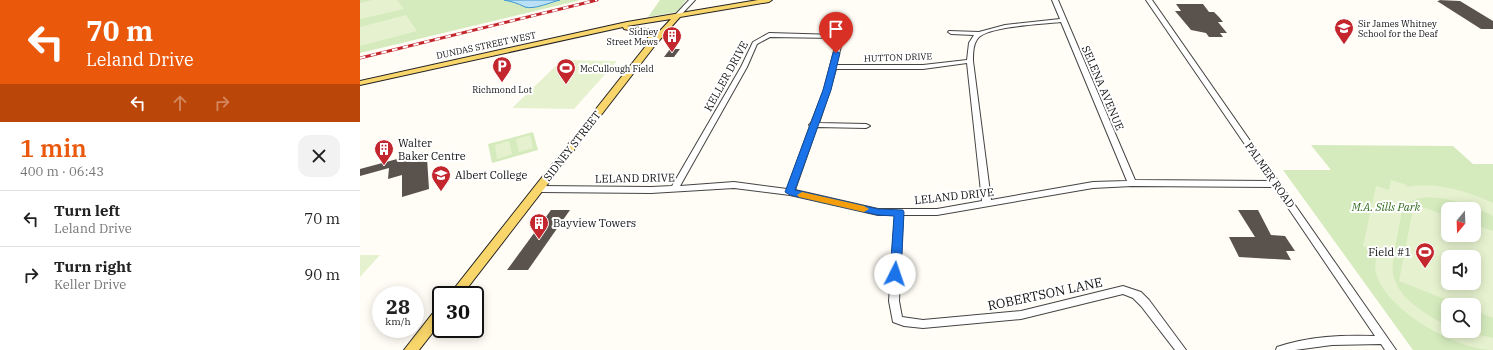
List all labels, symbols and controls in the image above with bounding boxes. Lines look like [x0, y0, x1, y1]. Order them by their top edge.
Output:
text: 70 m [86, 12, 153, 49]
pin [819, 12, 853, 53]
icon: left [20, 16, 72, 68]
school or university icon: Sir James Whitney School for the Deaf [1333, 17, 1355, 45]
icon: arrive [825, 18, 847, 40]
place label: Sir James Whitney School for the Deaf [1358, 18, 1439, 39]
building icon: Sidney Street Mews [661, 25, 683, 53]
place label: Sidney Street Mews [607, 26, 658, 47]
street label: DUNDAS STREET WEST [435, 29, 537, 61]
street label: KELLER DRIVE [701, 38, 751, 114]
street label: SELENA AVENUE [1079, 44, 1127, 132]
text: Leland Drive [86, 48, 194, 71]
street label: HUTTON DRIVE [864, 50, 933, 64]
parking icon: Richmond Lot [491, 55, 513, 83]
sports icon: McCullough Field [555, 57, 577, 85]
place label: McCullough Field [580, 63, 654, 74]
place label: Richmond Lot [472, 84, 532, 95]
icon: left [127, 92, 149, 114]
icon: ahead [169, 92, 191, 114]
icon: right [211, 92, 233, 114]
street label: SIDNEY STREET [540, 108, 604, 184]
text: 1 min [20, 132, 87, 164]
button: close [298, 135, 340, 177]
place label: Walter Baker Centre [398, 136, 466, 163]
building icon: Walter Baker Centre [373, 138, 395, 166]
street label: PALMER ROAD [1242, 139, 1298, 211]
text: 400 m · 06:43 [20, 163, 104, 180]
school or university icon: Albert College [430, 164, 452, 192]
place label: Albert College [455, 168, 527, 182]
street label: LELAND DRIVE [595, 170, 675, 186]
street label: LELAND DRIVE [913, 185, 995, 207]
park label: M.A. Sills Park [1351, 200, 1421, 214]
text: Turn left [54, 201, 120, 220]
north arrow [1441, 202, 1481, 242]
map controls [1441, 202, 1481, 338]
icon: left [20, 208, 42, 230]
text: 70 m [304, 209, 340, 228]
building icon: Bayview Towers [528, 212, 550, 240]
place label: Bayview Towers [553, 216, 636, 230]
text: Leland Drive [54, 220, 132, 237]
sports icon: Field #1 [1414, 241, 1436, 269]
place label: Field #1 [1368, 245, 1411, 259]
button: sound [1441, 250, 1481, 290]
position arrow [874, 253, 916, 295]
text: Turn right [54, 257, 132, 276]
icon: right [20, 264, 42, 286]
text: 90 m [304, 265, 340, 284]
street label: ROBERTSON LANE [986, 274, 1104, 314]
text: Keller Drive [54, 276, 126, 293]
speed limit sign: 30 [432, 286, 484, 338]
text: 28 [386, 293, 410, 320]
button: search [1441, 298, 1481, 338]
text: km/h [385, 315, 411, 328]

